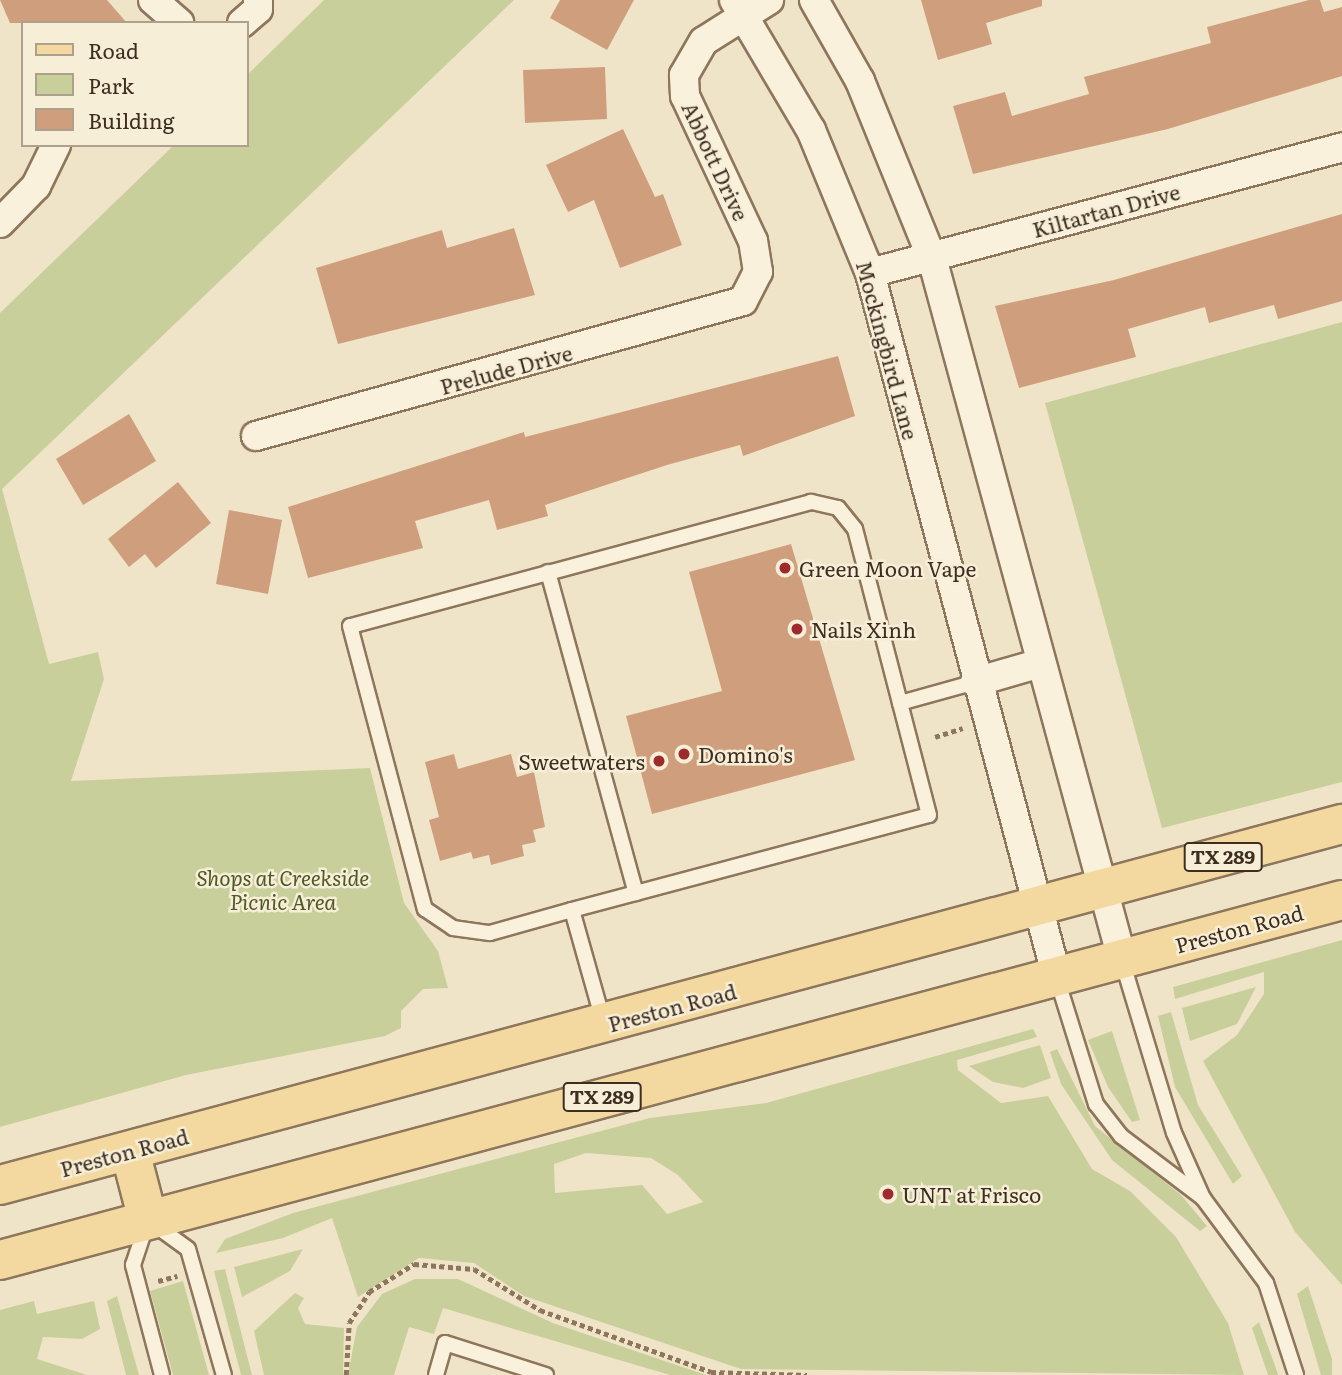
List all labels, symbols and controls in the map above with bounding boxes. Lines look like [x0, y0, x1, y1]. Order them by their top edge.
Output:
legend [21, 21, 248, 147]
text: Road [88, 34, 139, 65]
text: Park [88, 69, 134, 100]
street label: Abbott Drive [677, 98, 755, 224]
text: Building [88, 104, 174, 135]
street label: Kiltartan Drive [1030, 178, 1182, 242]
street label: Mockingbird Lane [852, 258, 924, 442]
street label: Prelude Drive [437, 339, 575, 399]
place label: Green Moon Vape [799, 555, 976, 581]
marker: Green Moon Vape [777, 560, 793, 576]
place label: Nails Xinh [811, 616, 916, 642]
marker: Nails Xinh [789, 621, 805, 637]
place label: Domino's [698, 741, 793, 767]
marker: Domino's [676, 746, 692, 762]
place label: Sweetwaters [518, 748, 645, 774]
marker: Sweetwaters [651, 753, 667, 769]
road number: TX 289 [1183, 842, 1263, 872]
park label: Shops at Creekside Picnic Area [197, 864, 369, 914]
street label: Preston Road [1172, 899, 1306, 957]
street label: Preston Road [605, 978, 739, 1036]
road number: TX 289 [562, 1082, 642, 1112]
street label: Preston Road [57, 1123, 191, 1181]
place label: UNT at Frisco [902, 1181, 1041, 1207]
marker: UNT at Frisco [880, 1186, 896, 1202]

